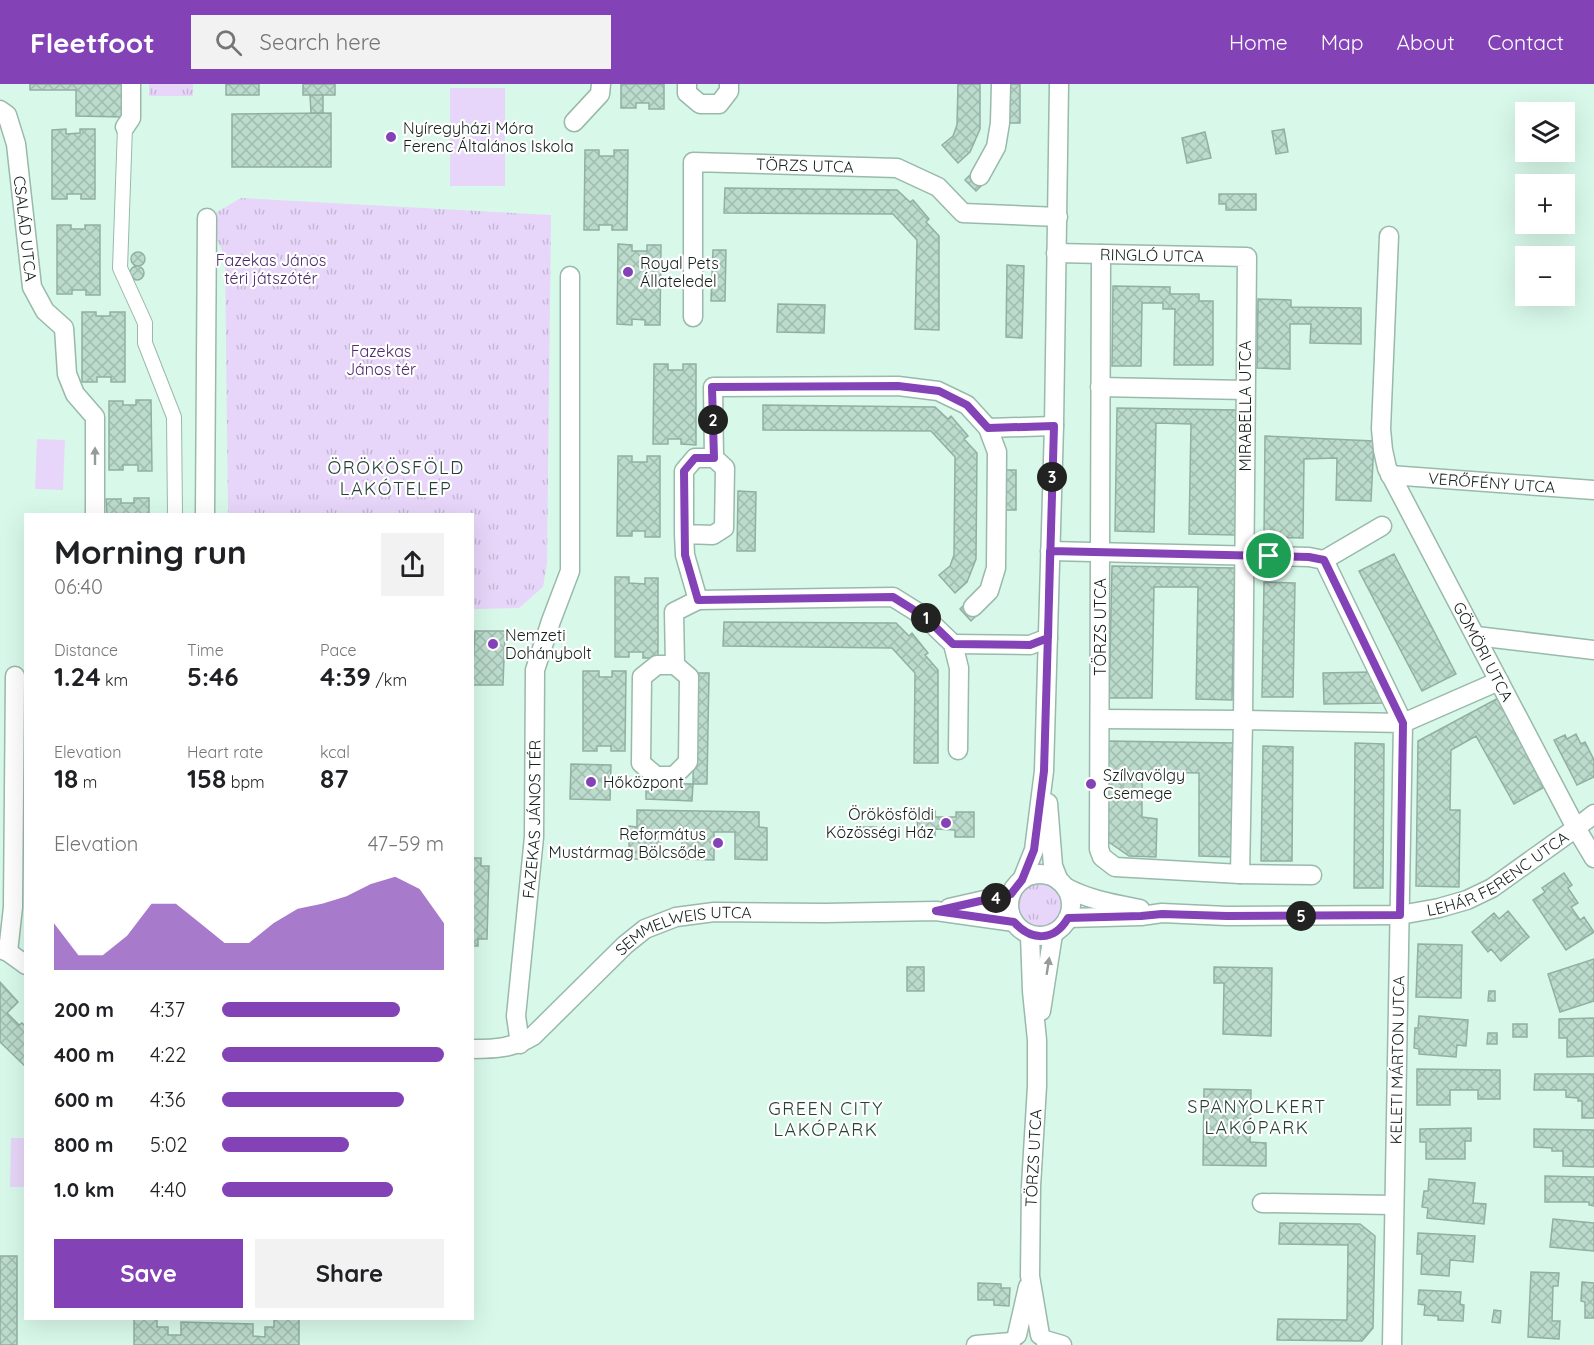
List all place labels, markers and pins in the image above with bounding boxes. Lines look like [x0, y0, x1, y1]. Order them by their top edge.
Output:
place label: Nyíregyházi Móra Ferenc Általános Iskola [403, 118, 574, 156]
marker: Nyíregyházi Móra Ferenc Általános Iskola [384, 130, 398, 144]
place label: Royal Pets Állateledel [640, 253, 719, 291]
marker: Royal Pets Állateledel [621, 265, 635, 279]
pin: 2 [698, 405, 728, 435]
pin: 3 [1037, 462, 1067, 492]
pin [1243, 530, 1294, 581]
pin: 1 [911, 603, 941, 633]
place label: Nemzeti Dohánybolt [505, 625, 592, 663]
marker: Nemzeti Dohánybolt [486, 637, 500, 651]
place label: Szílvavölgy Csemege [1103, 765, 1185, 803]
place label: Hőközpont [603, 772, 684, 792]
marker: Hőközpont [584, 775, 598, 789]
marker: Szílvavölgy Csemege [1084, 777, 1098, 791]
place label: Örökösföldi Közösségi Ház [826, 804, 934, 842]
marker: Örökösföldi Közösségi Ház [939, 816, 953, 830]
place label: Református Mustármag Bölcsőde [548, 824, 706, 862]
marker: Református Mustármag Bölcsőde [711, 836, 725, 850]
pin: 4 [981, 883, 1011, 913]
pin: 5 [1286, 901, 1316, 931]

